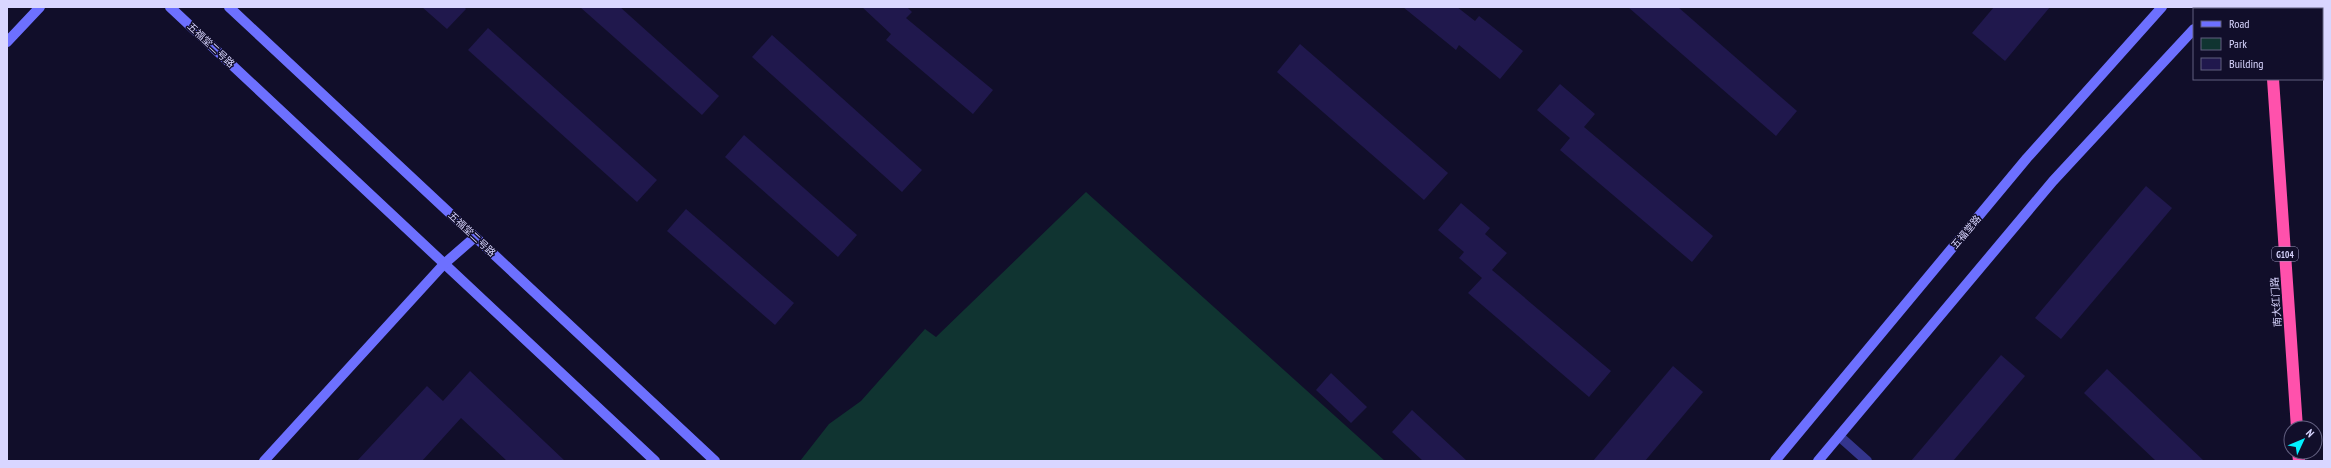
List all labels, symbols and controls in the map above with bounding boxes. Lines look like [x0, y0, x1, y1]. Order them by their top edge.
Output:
legend [2193, 8, 2323, 80]
text: Road [2229, 16, 2249, 31]
street label: 五福堂二号路 [185, 20, 237, 70]
text: Park [2229, 36, 2247, 51]
text: Building [2229, 56, 2264, 71]
street label: 五福堂二号路 [446, 209, 498, 259]
street label: 五福堂路 [1948, 213, 1984, 251]
road number: G104 [2272, 247, 2298, 261]
street label: 南大红门路 [2268, 277, 2284, 327]
north arrow [2283, 420, 2323, 460]
text: N [2303, 426, 2317, 440]

